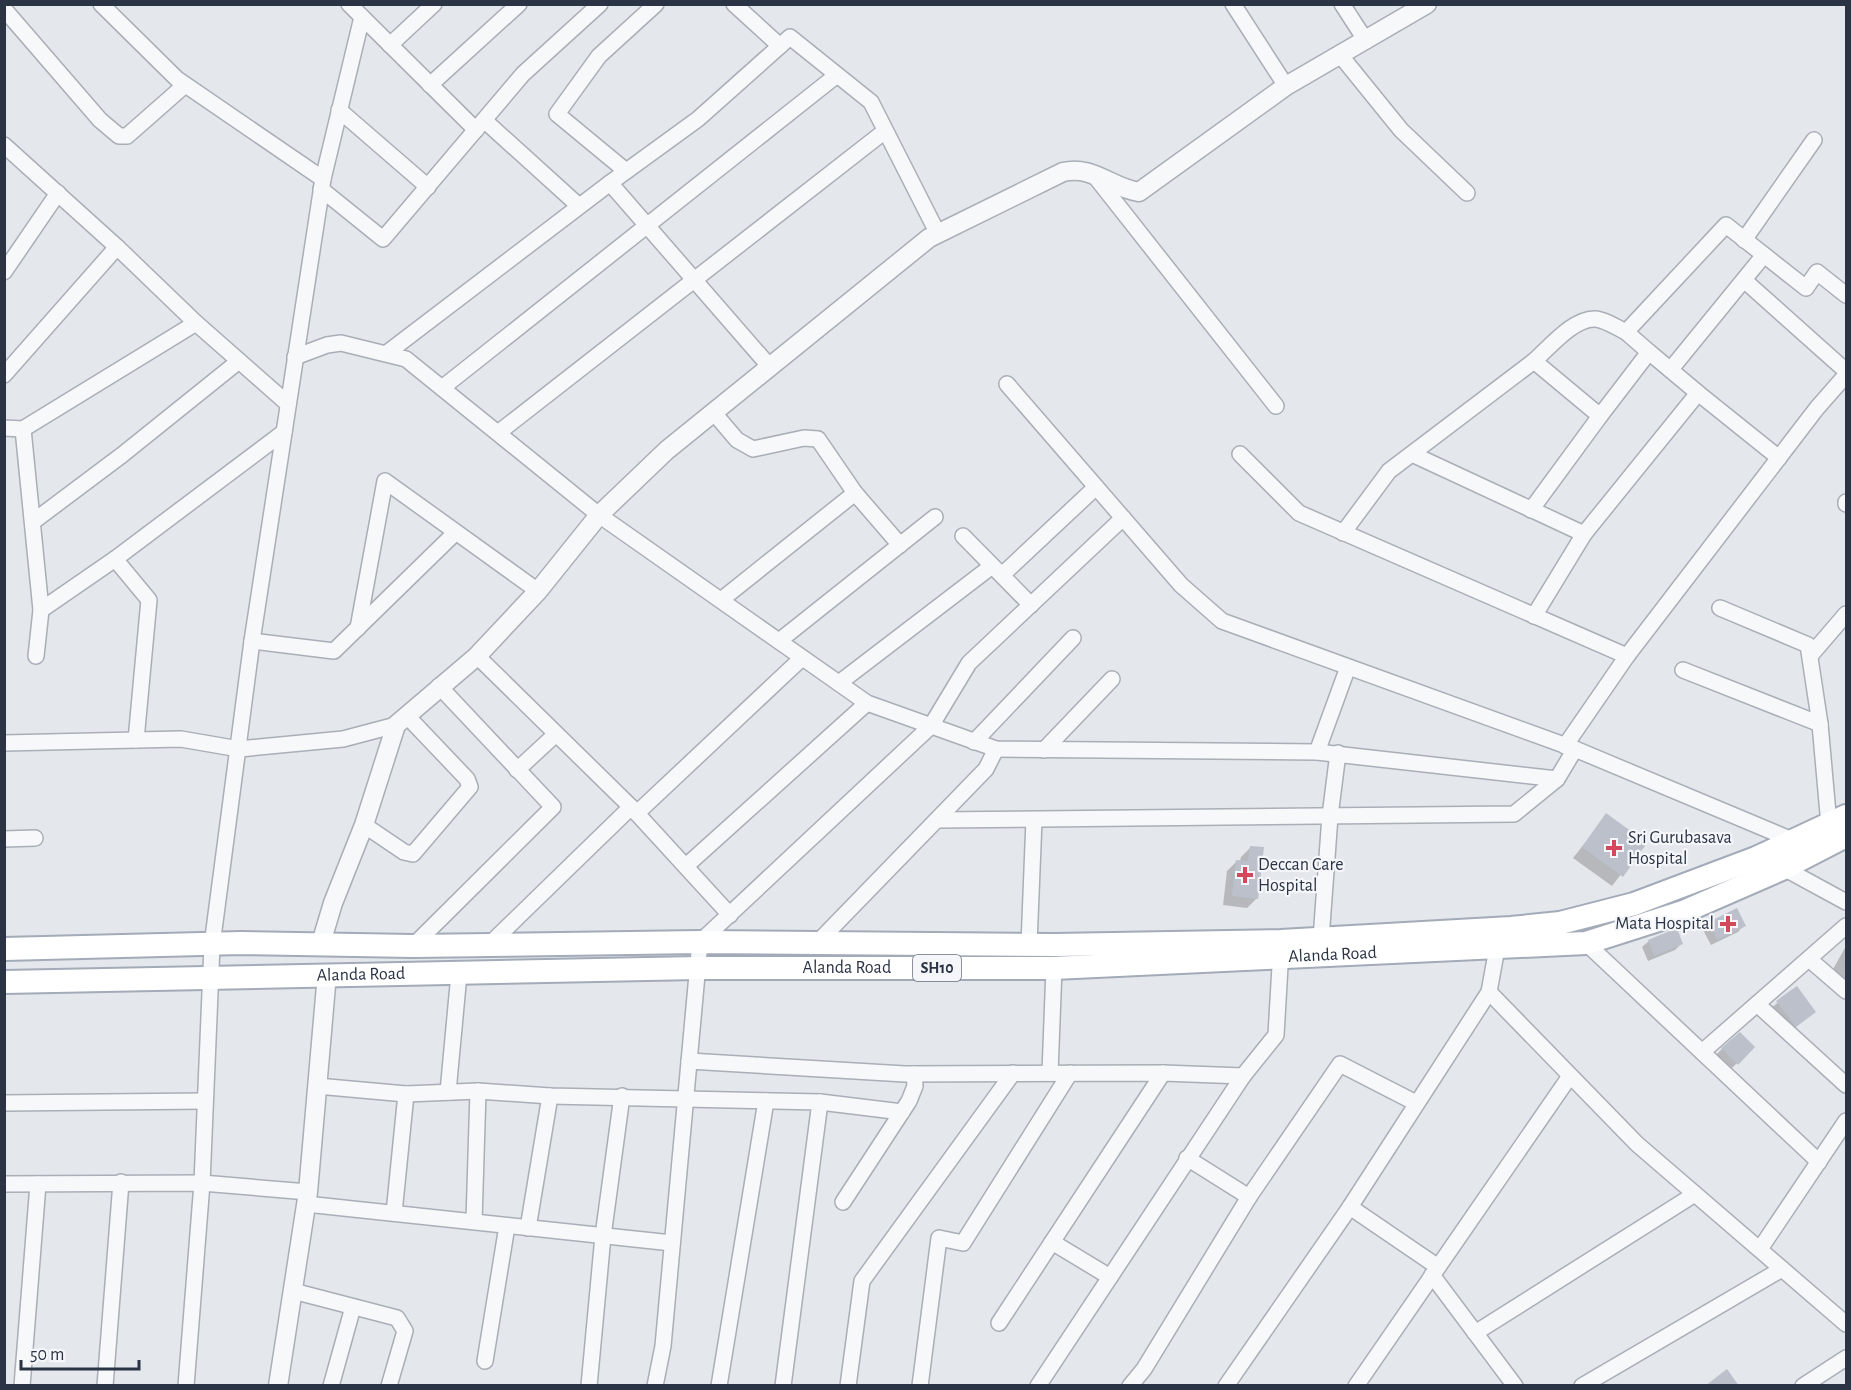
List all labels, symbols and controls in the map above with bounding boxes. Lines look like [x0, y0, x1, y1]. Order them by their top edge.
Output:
place label: Sri Gurubasava Hospital [1628, 829, 1732, 868]
marker: Sri Gurubasava Hospital [1605, 839, 1623, 857]
place label: Deccan Care Hospital [1258, 856, 1344, 895]
marker: Deccan Care Hospital [1236, 866, 1254, 884]
place label: Mata Hospital [1615, 915, 1714, 933]
marker: Mata Hospital [1719, 915, 1737, 933]
street label: Alanda Road [1288, 944, 1377, 966]
road number: SH10 [913, 955, 961, 981]
street label: Alanda Road [802, 959, 891, 977]
street label: Alanda Road [316, 965, 405, 985]
scale bar [21, 1333, 140, 1371]
text: 50 m [30, 1346, 64, 1364]

